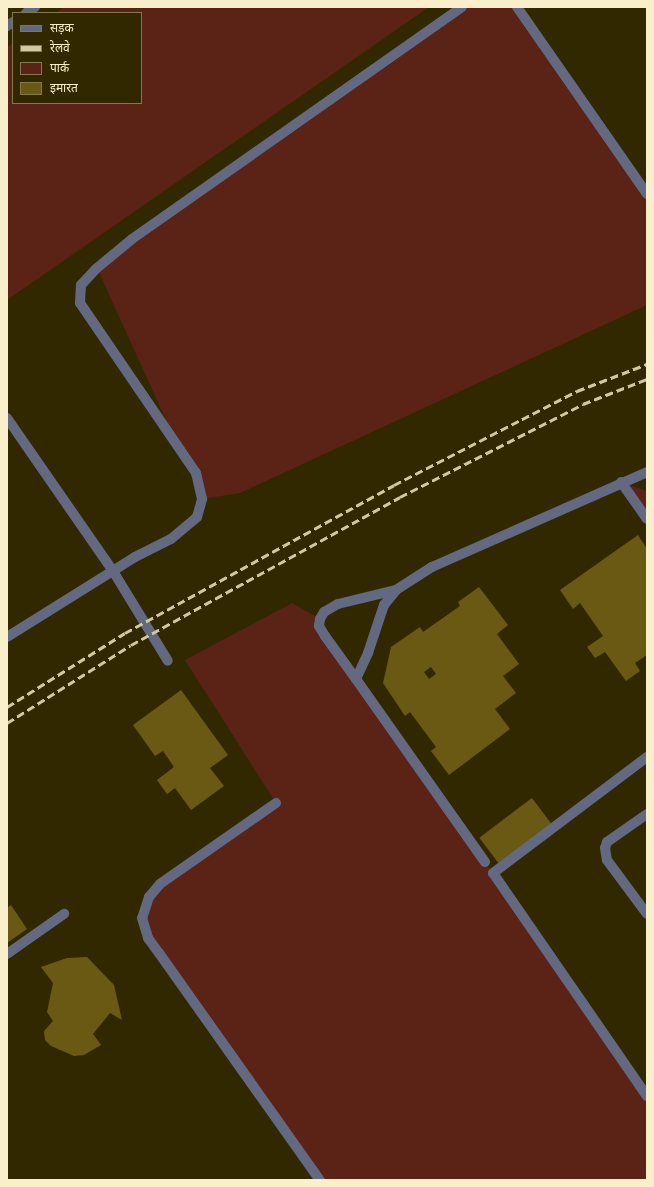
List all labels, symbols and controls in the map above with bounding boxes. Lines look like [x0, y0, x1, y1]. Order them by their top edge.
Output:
legend [12, 12, 142, 104]
text: सड़क [50, 20, 74, 35]
text: रेलवे [50, 40, 70, 55]
text: पार्क [50, 60, 69, 75]
text: इमारत [50, 80, 78, 95]

